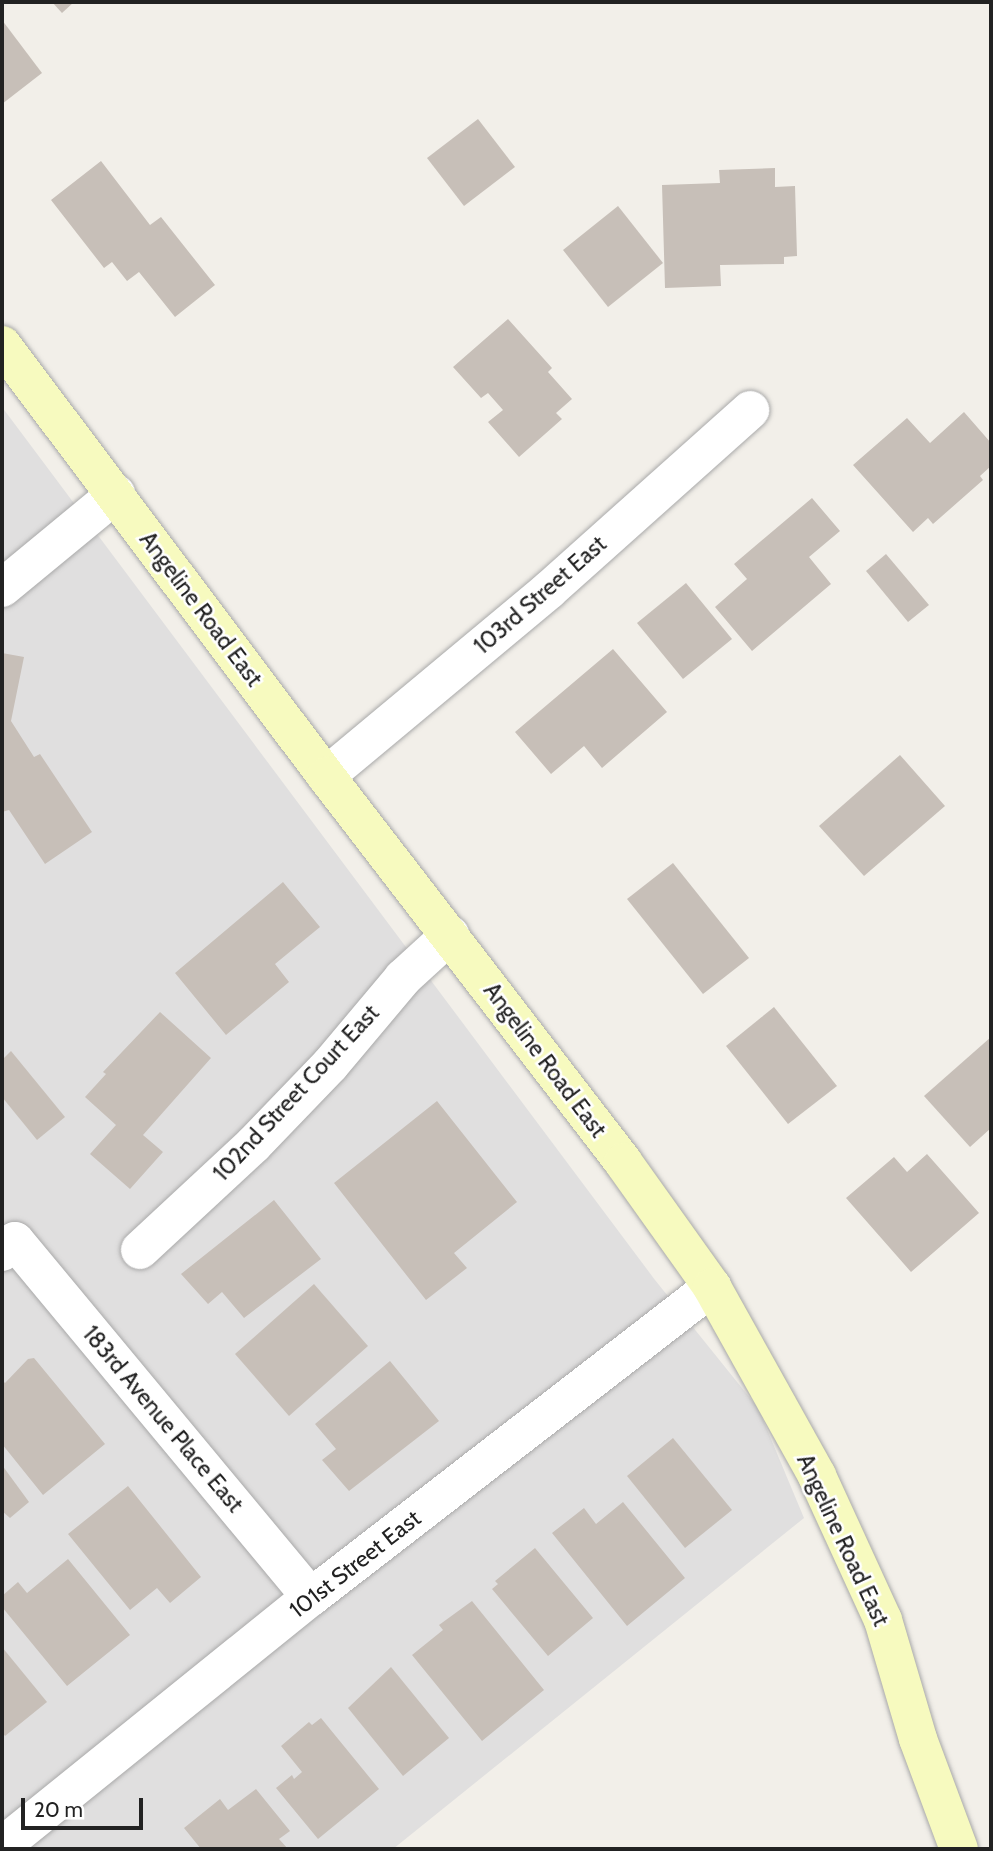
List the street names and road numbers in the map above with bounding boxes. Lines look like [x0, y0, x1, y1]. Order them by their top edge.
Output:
street label: Angeline Road East [134, 526, 268, 692]
street label: 103rd Street East [468, 530, 612, 660]
street label: Angeline Road East [478, 977, 612, 1143]
street label: 102nd Street Court East [207, 999, 385, 1187]
street label: 183rd Avenue Place East [77, 1320, 249, 1518]
street label: Angeline Road East [791, 1450, 895, 1630]
street label: 101st Street East [284, 1504, 426, 1624]

